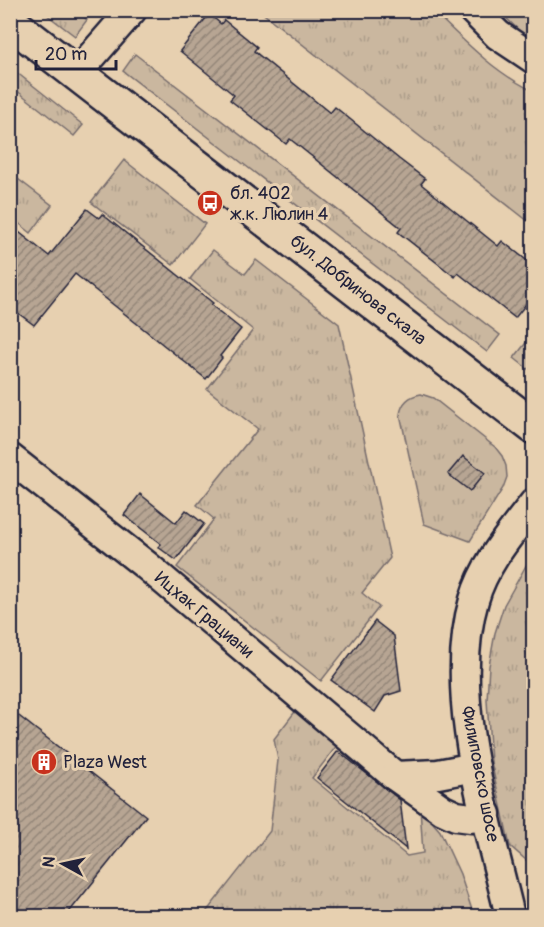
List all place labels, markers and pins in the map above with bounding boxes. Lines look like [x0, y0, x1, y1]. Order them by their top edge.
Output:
place label: бл. 402 ж.к. Люлин 4 [230, 182, 329, 226]
bus stop icon: бл. 402 ж.к. Люлин 4 [195, 188, 225, 218]
building icon: Plaza West [29, 747, 59, 777]
place label: Plaza West [63, 751, 148, 774]

